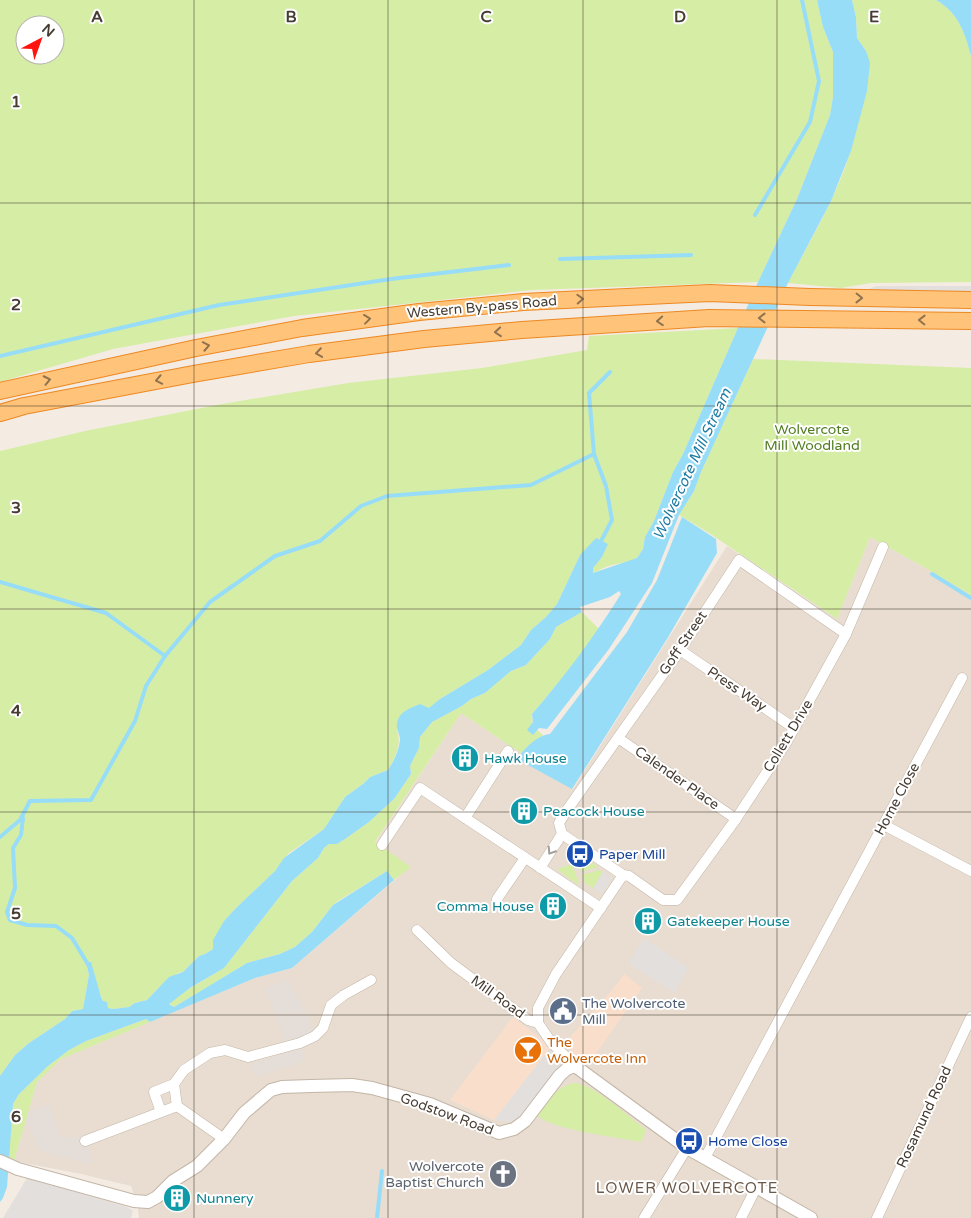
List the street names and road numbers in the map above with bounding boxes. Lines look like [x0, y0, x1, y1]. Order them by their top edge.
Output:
street label: Western By-pass Road [406, 292, 558, 322]
street label: Goff Street [655, 607, 711, 678]
street label: Press Way [704, 663, 770, 715]
street label: Collett Drive [760, 697, 816, 775]
street label: Calender Place [631, 743, 723, 813]
street label: Home Close [871, 760, 923, 838]
street label: Mill Road [468, 972, 528, 1022]
street label: Rosamund Road [893, 1063, 955, 1171]
street label: Godstow Road [398, 1089, 496, 1139]

